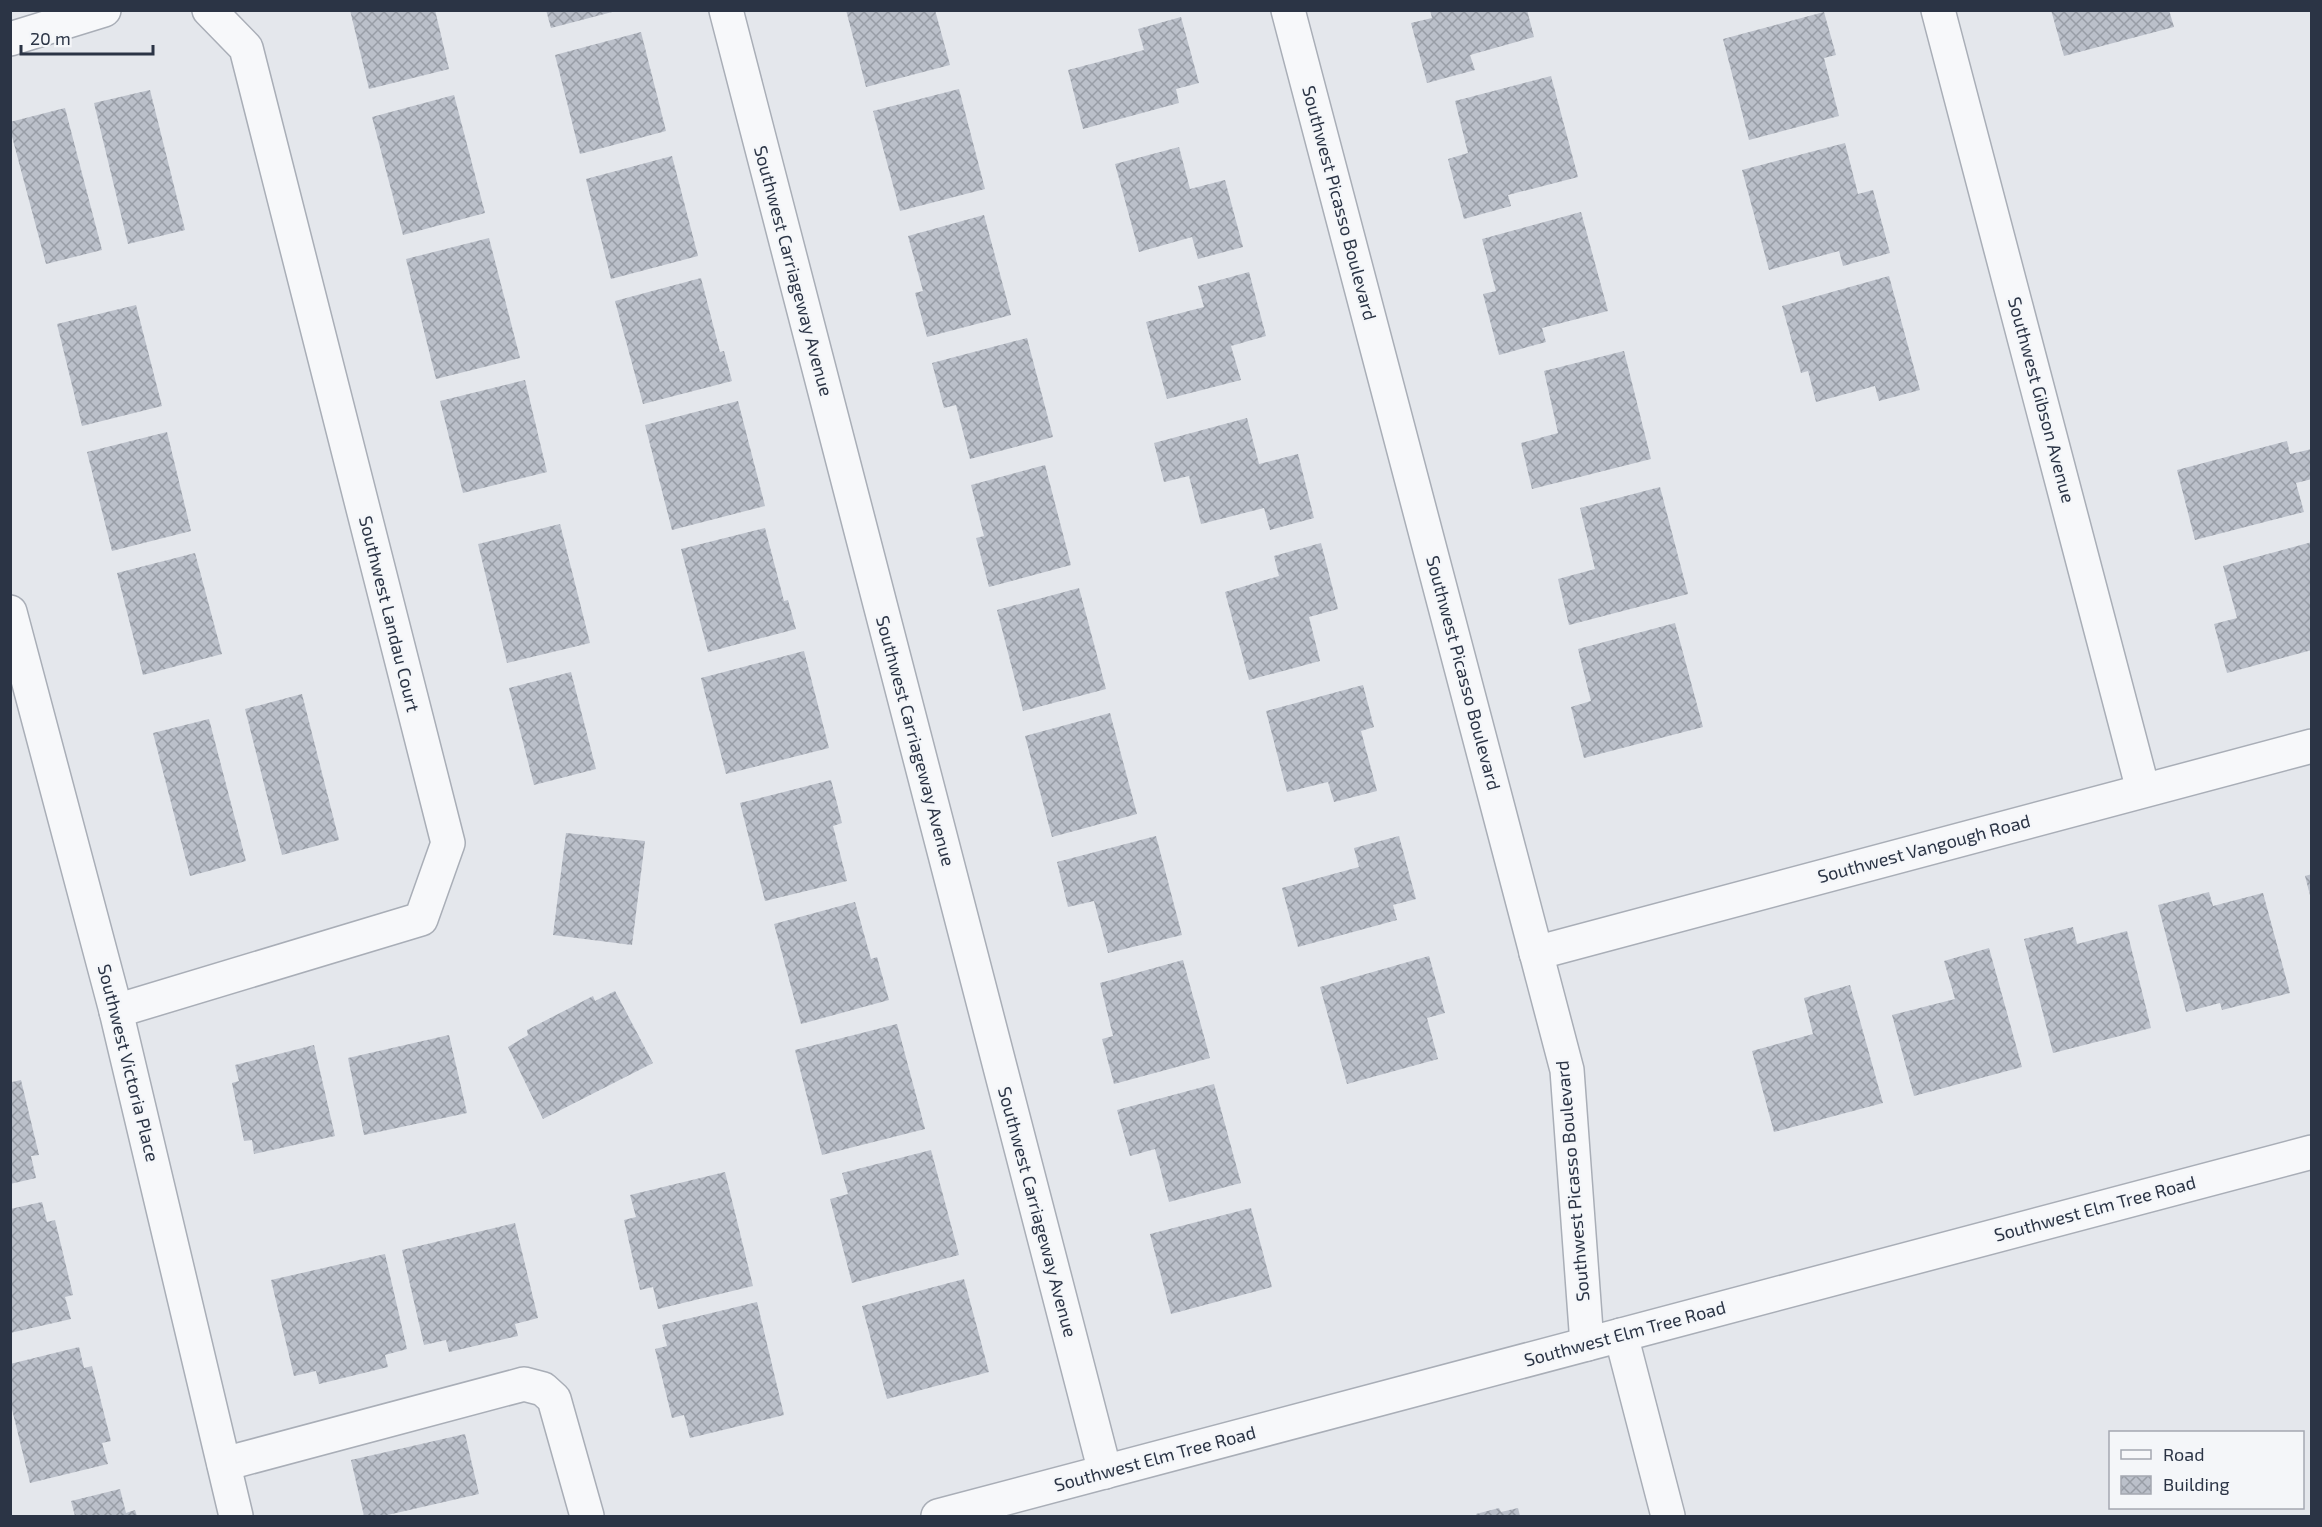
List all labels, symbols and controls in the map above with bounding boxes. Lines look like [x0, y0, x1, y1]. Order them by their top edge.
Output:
scale bar [21, 18, 153, 56]
text: 20 m [30, 27, 71, 49]
street label: Southwest Picasso Boulevard [1298, 83, 1382, 322]
street label: Southwest Carriageway Avenue [750, 143, 838, 398]
street label: Southwest Gibson Avenue [2004, 294, 2080, 505]
street label: Southwest Landau Court [355, 513, 425, 714]
street label: Southwest Picasso Boulevard [1422, 553, 1506, 792]
street label: Southwest Carriageway Avenue [872, 613, 960, 868]
street label: Southwest Vangough Road [1815, 809, 2032, 887]
street label: Southwest Victoria Place [94, 962, 164, 1164]
street label: Southwest Picasso Boulevard [1551, 1060, 1594, 1303]
street label: Southwest Carriageway Avenue [994, 1084, 1082, 1339]
street label: Southwest Elm Tree Road [1992, 1171, 2198, 1246]
street label: Southwest Elm Tree Road [1522, 1296, 1728, 1371]
street label: Southwest Elm Tree Road [1052, 1421, 1258, 1496]
legend [2109, 1431, 2304, 1509]
text: Road [2163, 1443, 2204, 1465]
text: Building [2163, 1473, 2230, 1495]

